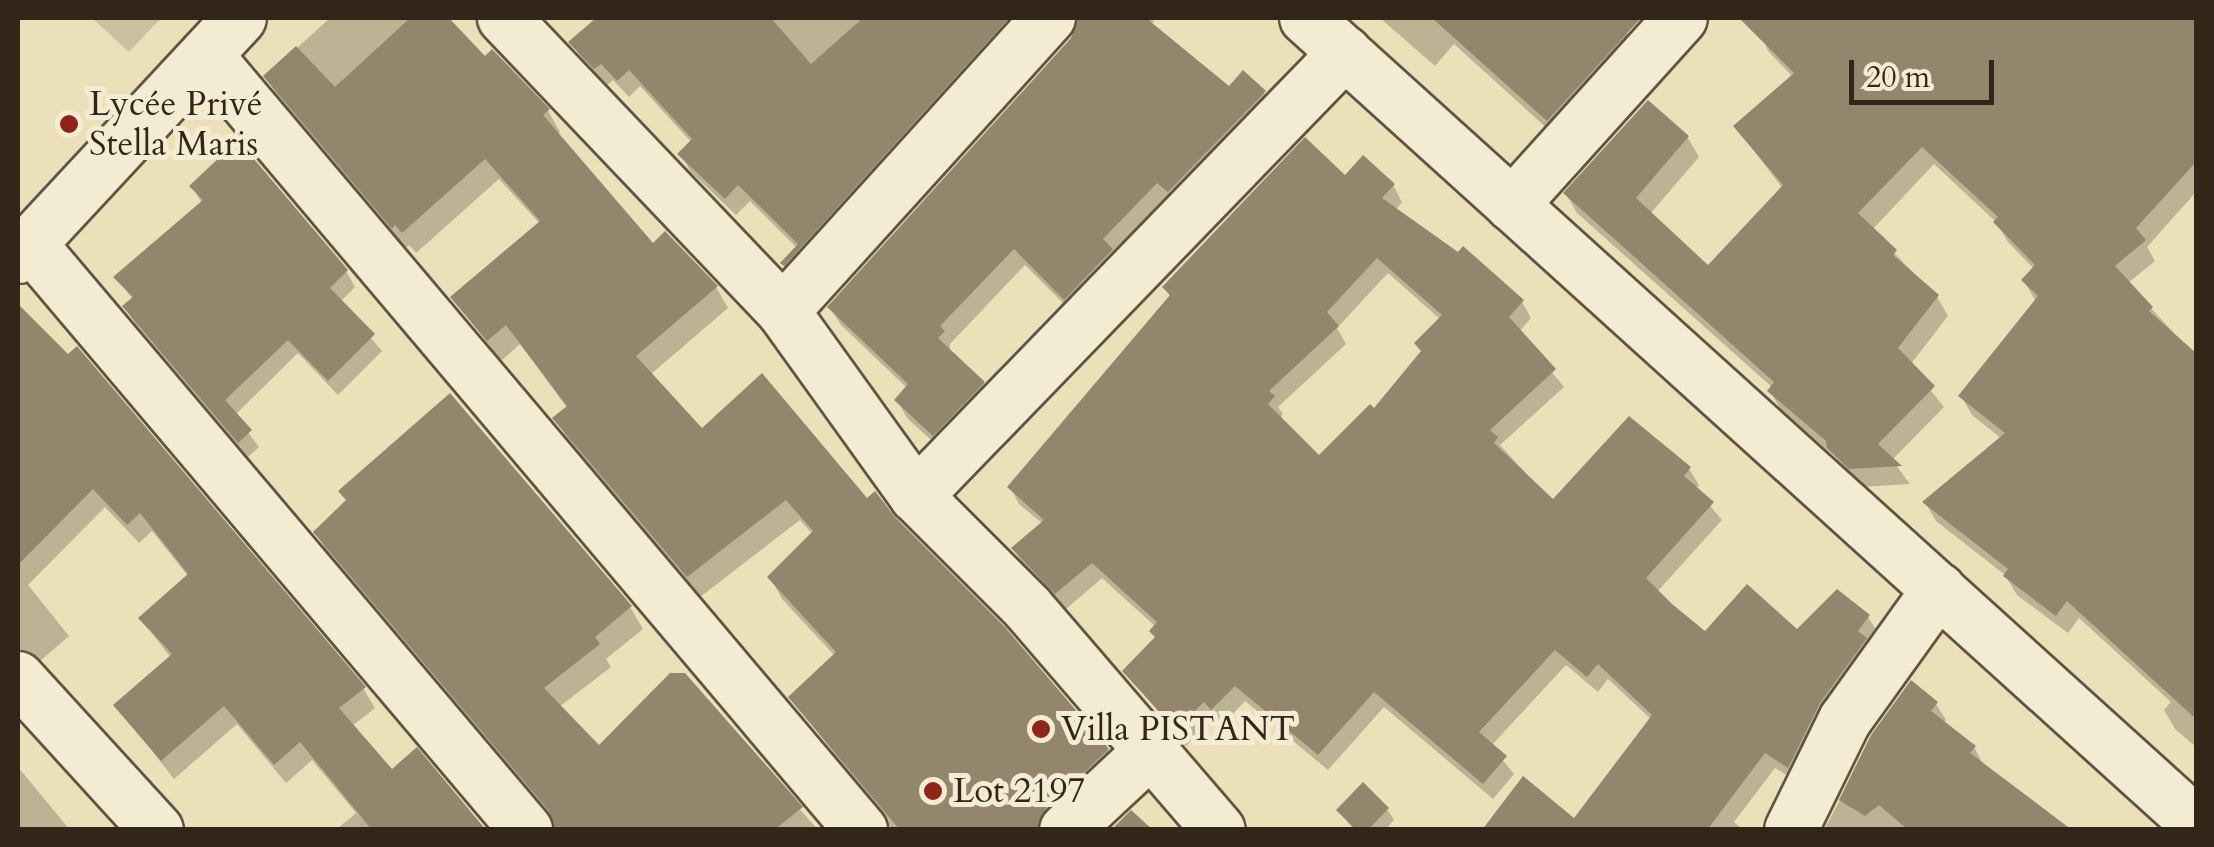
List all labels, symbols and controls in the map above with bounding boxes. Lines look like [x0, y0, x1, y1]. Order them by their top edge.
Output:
scale bar [1854, 40, 1999, 102]
text: 20 m [1866, 57, 1930, 98]
place label: Lycée Privé Stella Maris [89, 83, 263, 165]
marker: Lycée Privé Stella Maris [58, 113, 80, 135]
place label: Villa PISTANT [1061, 708, 1295, 750]
marker: Villa PISTANT [1030, 718, 1052, 740]
place label: Lot 2197 [953, 770, 1085, 812]
marker: Lot 2197 [922, 780, 944, 802]

